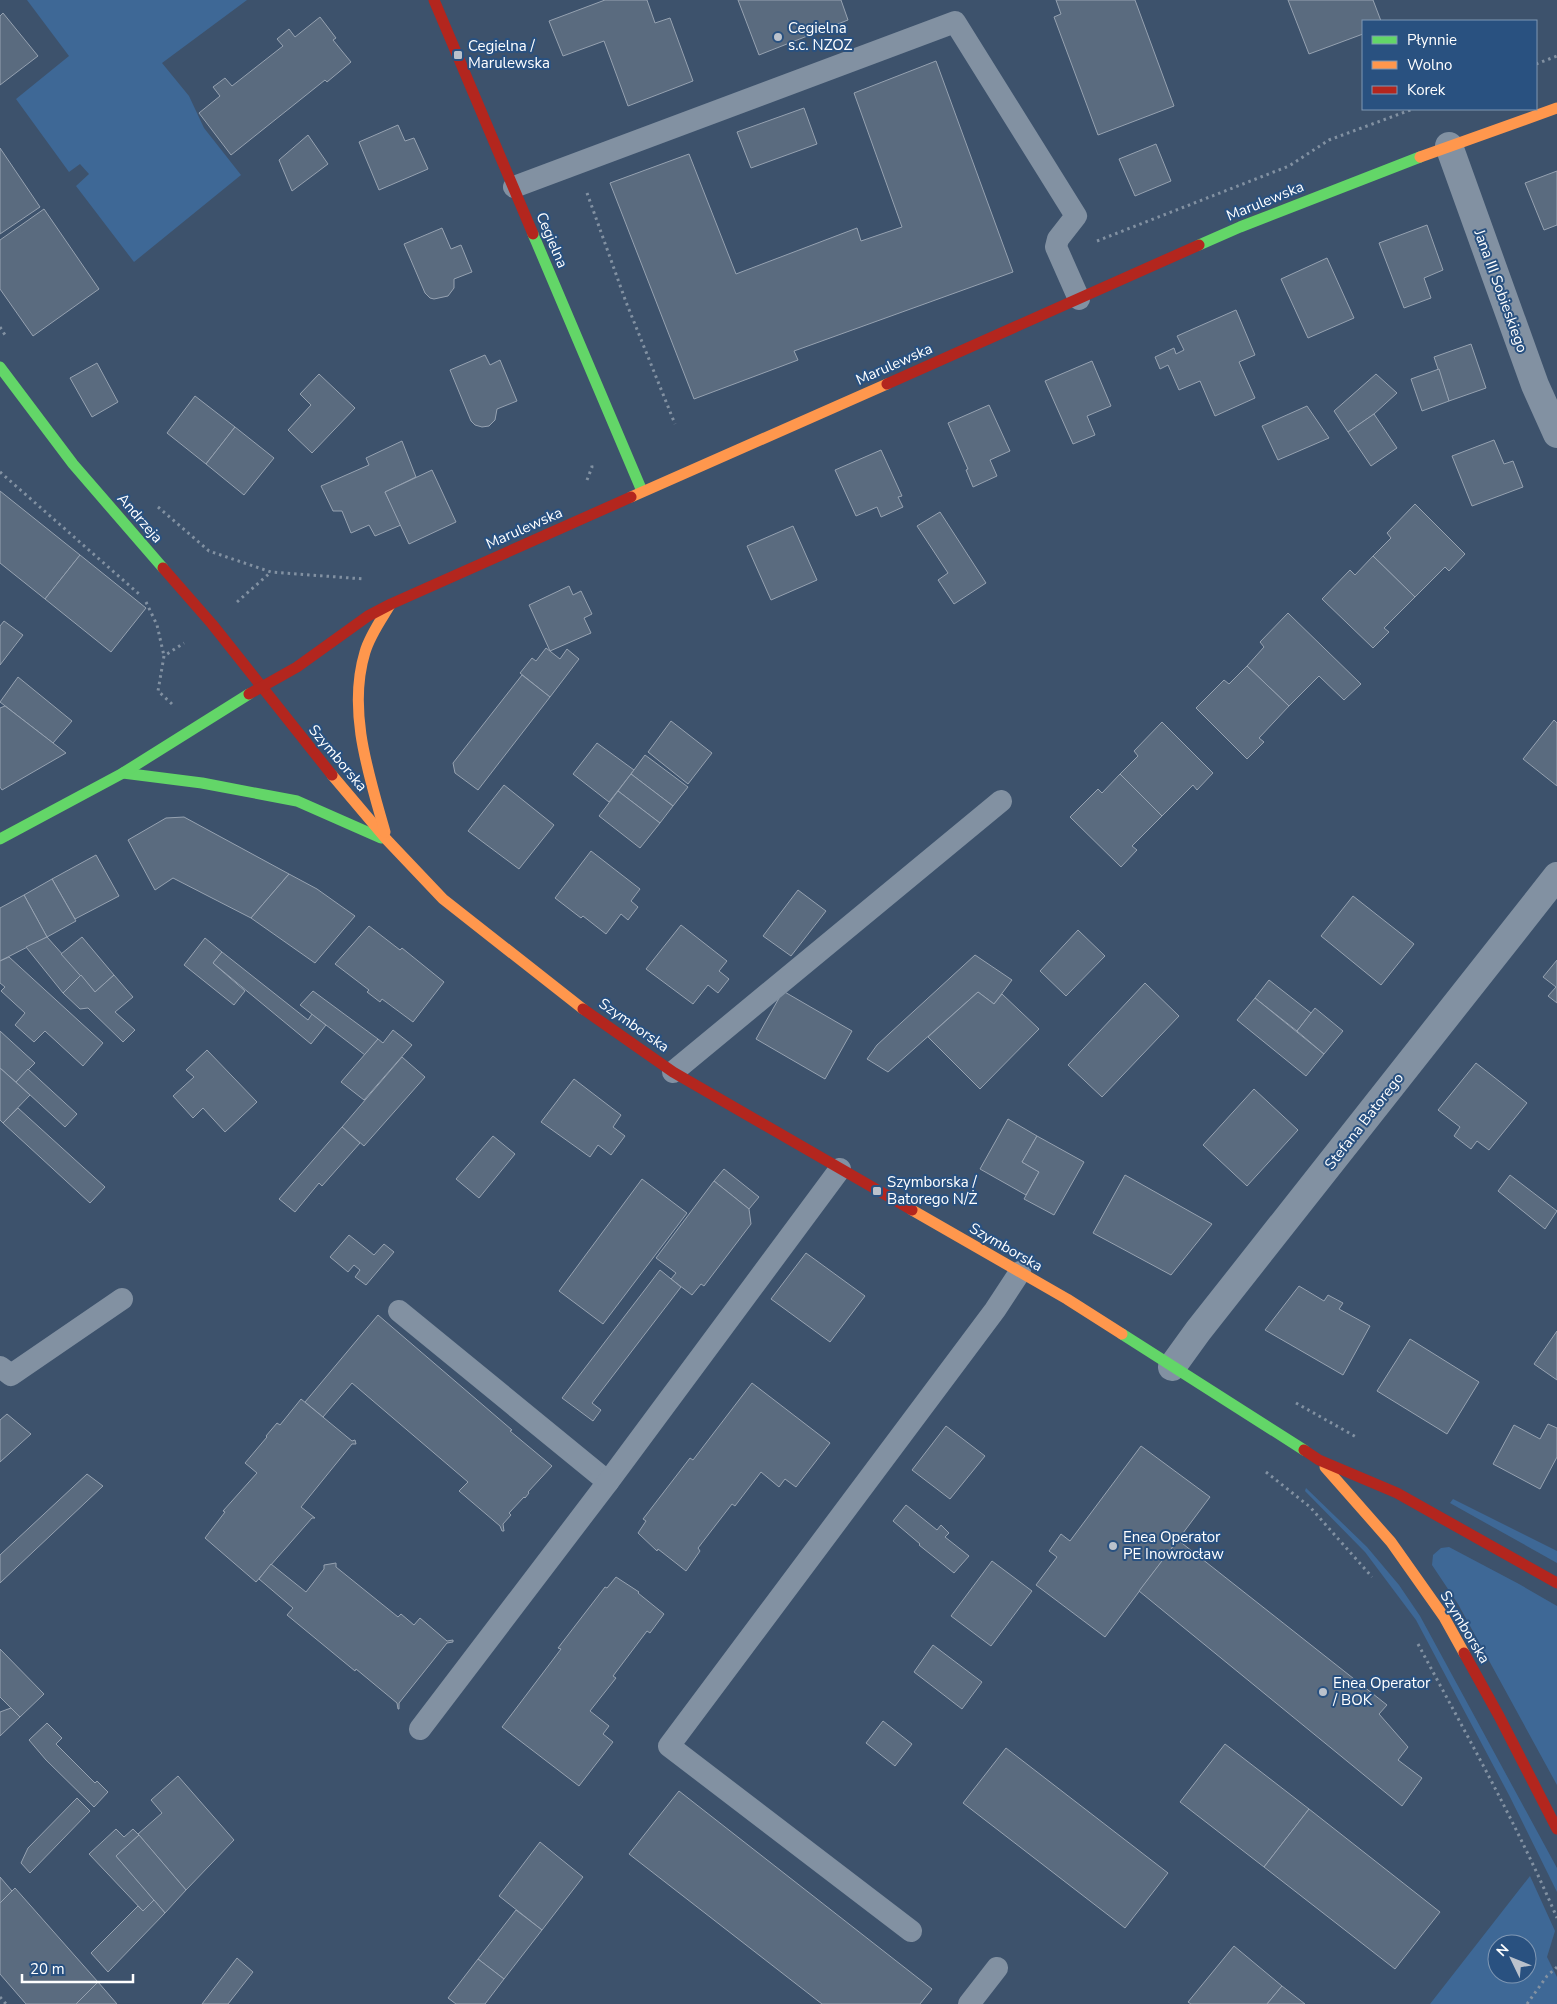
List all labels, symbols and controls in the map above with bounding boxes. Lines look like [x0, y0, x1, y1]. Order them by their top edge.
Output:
place label: Cegielna s.c. NZOZ [788, 18, 853, 55]
legend [1362, 20, 1537, 110]
text: Płynnie [1407, 30, 1457, 50]
marker: Cegielna s.c. NZOZ [772, 31, 784, 43]
place label: Cegielna / Marulewska [468, 36, 550, 73]
marker: Cegielna / Marulewska [452, 49, 464, 61]
text: Wolno [1407, 55, 1452, 75]
text: Korek [1407, 80, 1446, 100]
street label: Marulewska [1223, 176, 1307, 226]
street label: Cegielna [531, 209, 573, 271]
street label: Jana III Sobieskiego [1469, 226, 1533, 355]
street label: Marulewska [853, 338, 935, 390]
street label: Andrzeja [113, 489, 167, 547]
street label: Marulewska [483, 502, 565, 554]
street label: Szymborska [304, 720, 372, 796]
street label: Szymborska [595, 993, 673, 1057]
street label: Stefana Batorego [1320, 1069, 1408, 1173]
place label: Szymborska / Batorego N/Ż [887, 1172, 977, 1209]
marker: Szymborska / Batorego N/Ż [871, 1185, 883, 1197]
street label: Szymborska [966, 1218, 1046, 1276]
place label: Enea Operator PE Inowrocław [1123, 1527, 1224, 1564]
marker: Enea Operator PE Inowrocław [1107, 1540, 1119, 1552]
street label: Szymborska [1435, 1587, 1495, 1667]
place label: Enea Operator / BOK [1332, 1673, 1431, 1710]
marker: Enea Operator / BOK [1317, 1686, 1329, 1698]
north arrow [1487, 1934, 1537, 1984]
text: N [1492, 1940, 1513, 1961]
scale bar [22, 1952, 134, 1984]
text: 20 m [30, 1959, 65, 1979]

